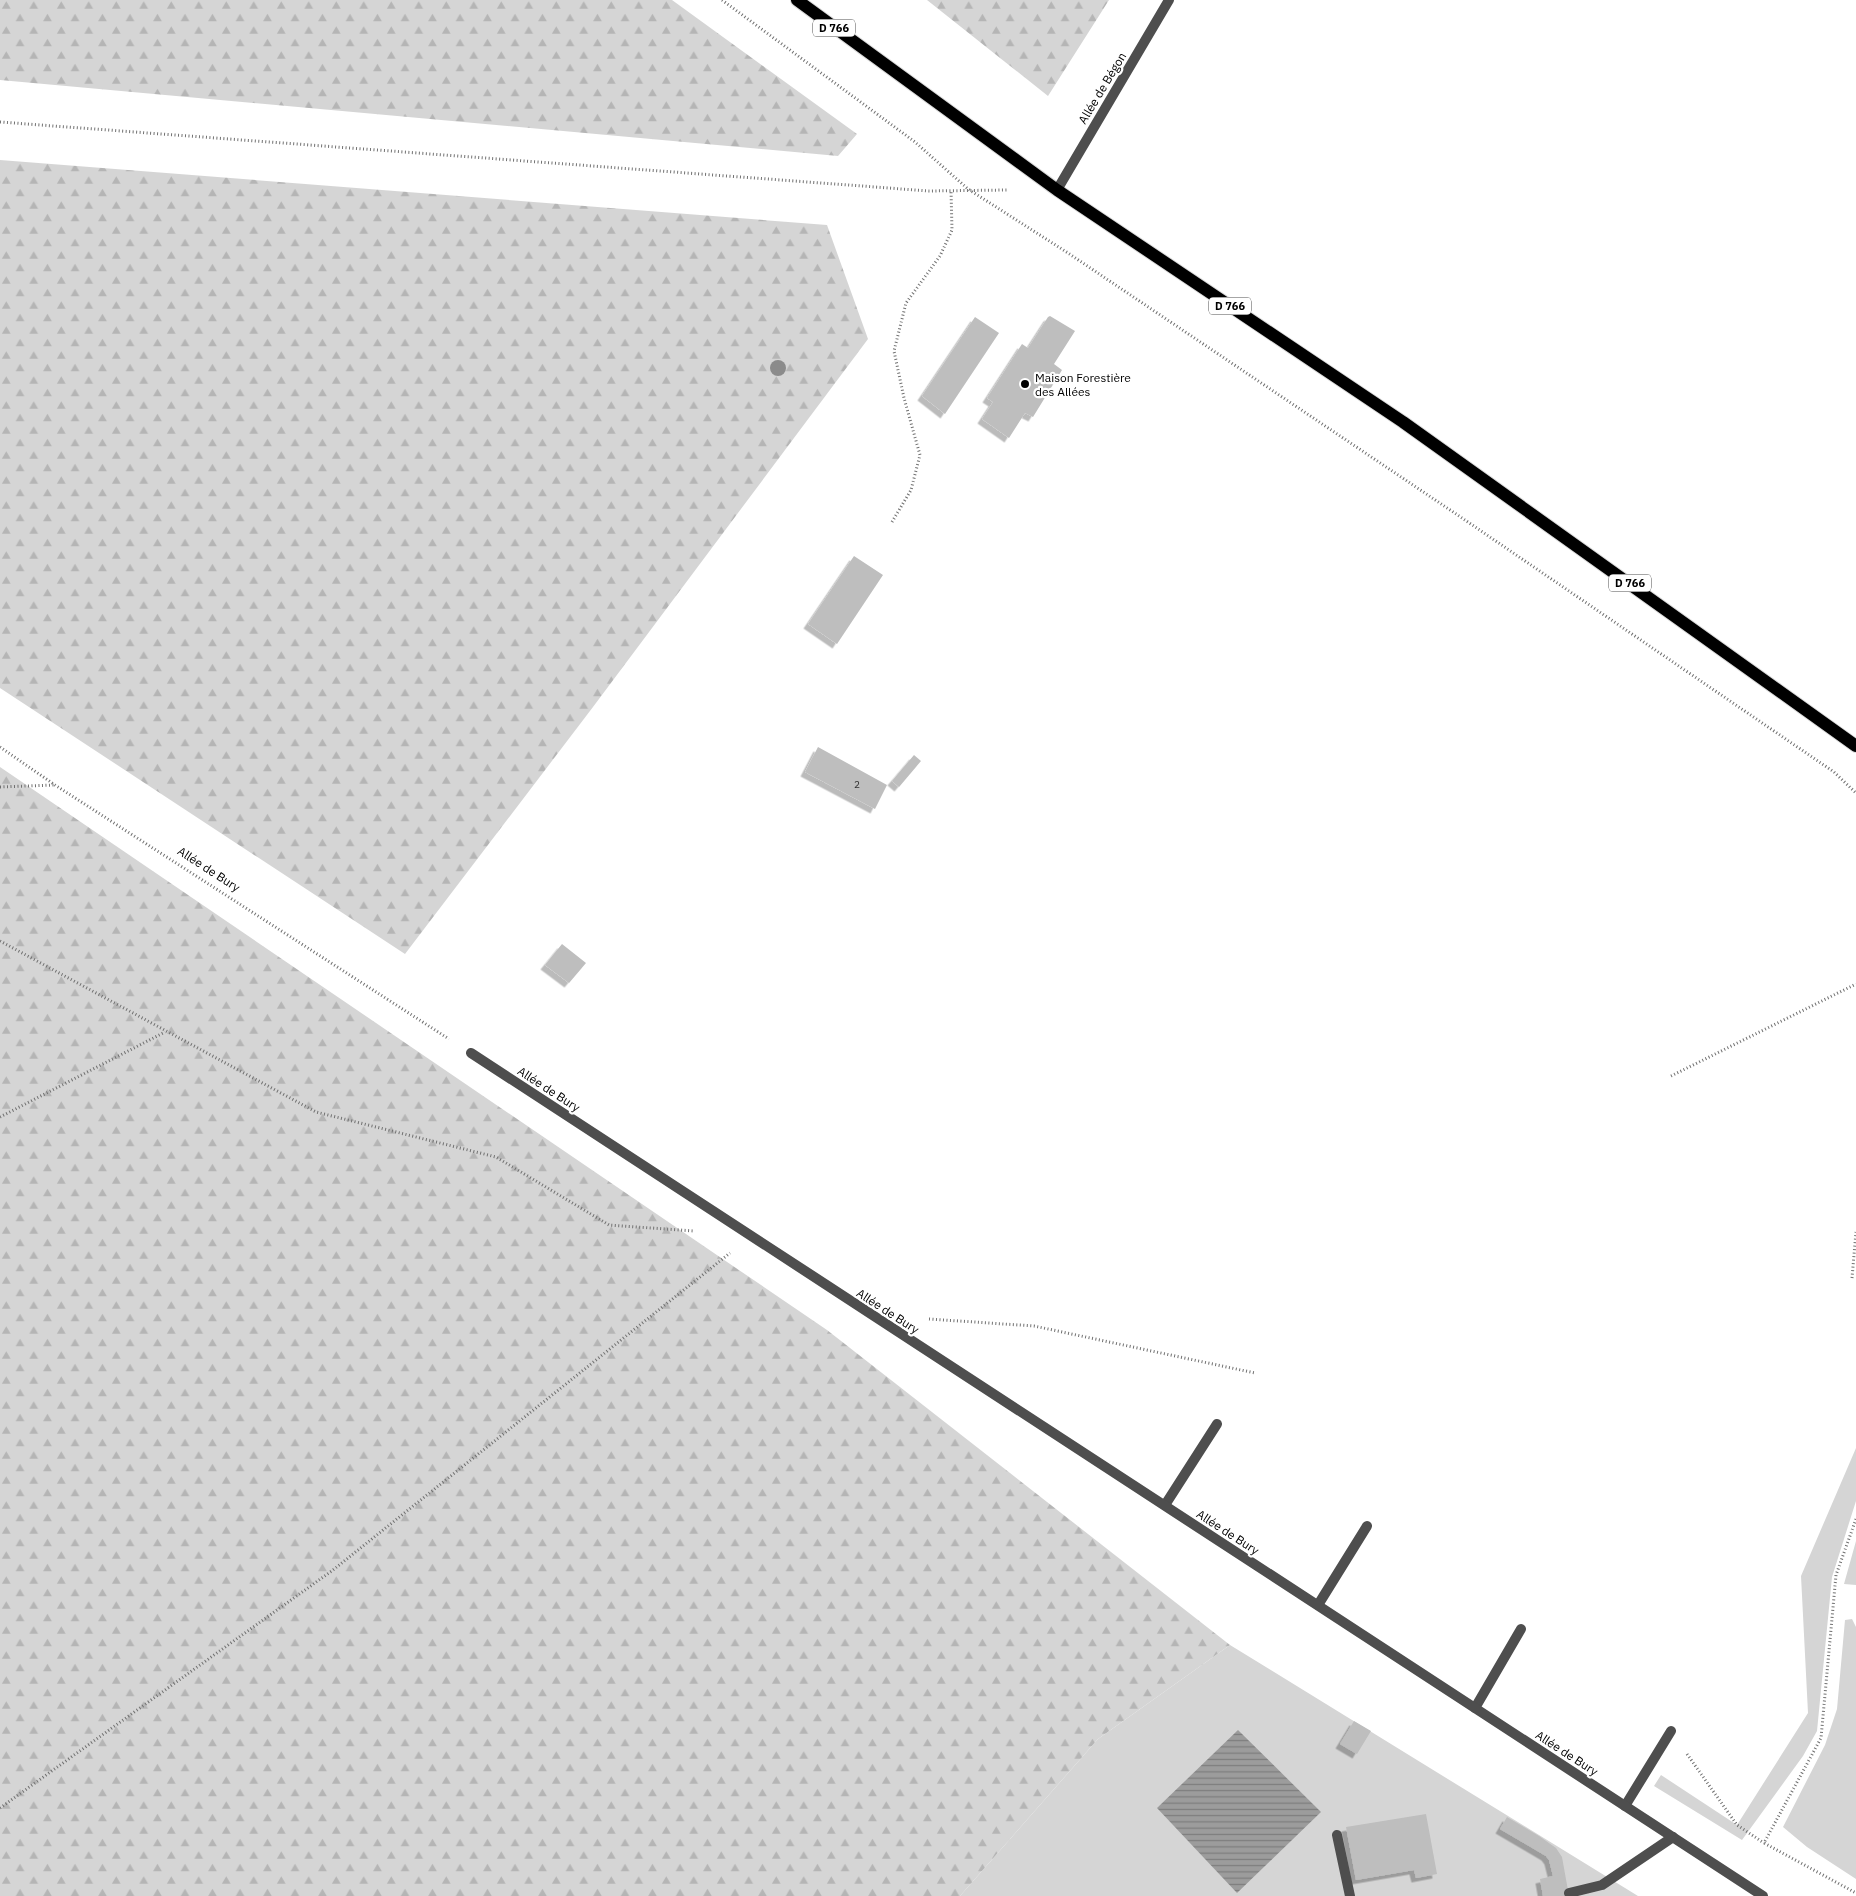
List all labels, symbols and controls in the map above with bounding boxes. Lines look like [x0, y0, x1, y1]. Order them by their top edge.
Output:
road number: D 766 [813, 19, 855, 36]
street label: Allée de Bégon [1075, 50, 1129, 126]
road number: D 766 [1209, 298, 1251, 314]
place label: Maison Forestière des Allées [1035, 370, 1131, 399]
marker: Maison Forestière des Allées [1019, 378, 1031, 390]
road number: D 766 [1609, 574, 1651, 592]
house number: 2 [854, 778, 860, 791]
street label: Allée de Bury [175, 843, 243, 895]
street label: Allée de Bury [515, 1063, 583, 1115]
street label: Allée de Bury [854, 1285, 922, 1337]
street label: Allée de Bury [1194, 1506, 1262, 1558]
street label: Allée de Bury [1533, 1727, 1601, 1779]

